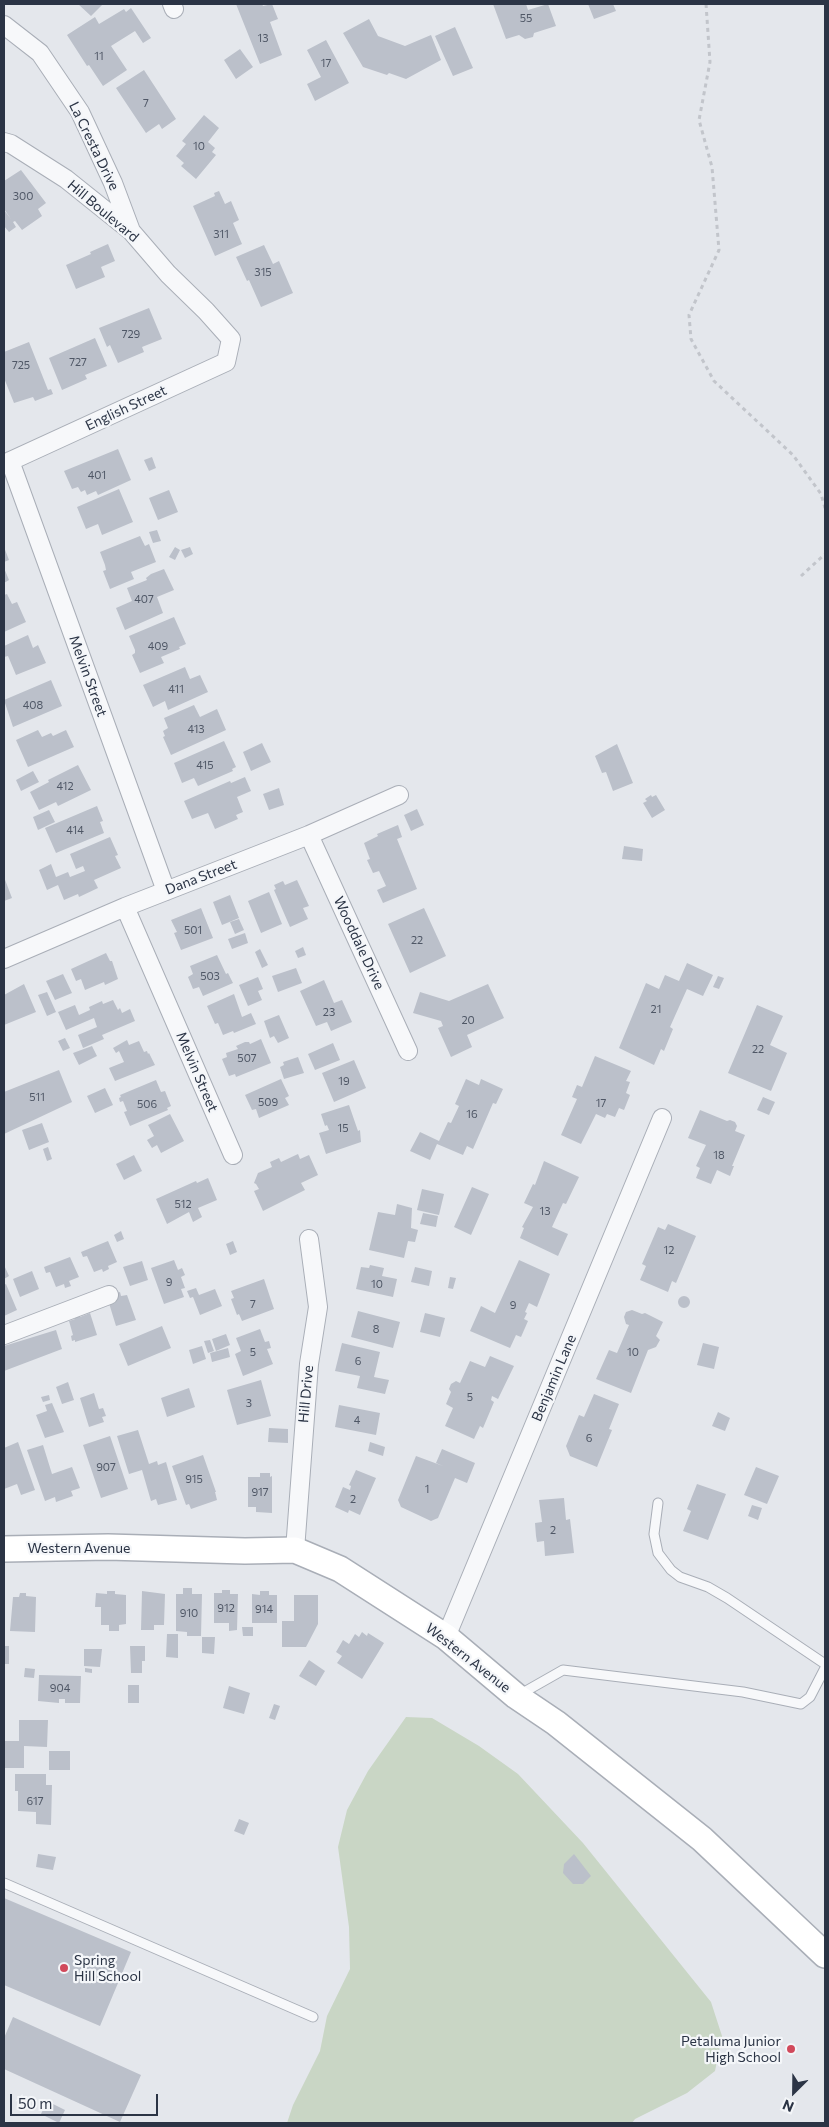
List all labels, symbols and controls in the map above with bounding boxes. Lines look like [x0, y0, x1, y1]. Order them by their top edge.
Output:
house number: 55 [520, 11, 532, 25]
house number: 13 [258, 31, 268, 45]
house number: 11 [94, 49, 104, 63]
house number: 17 [321, 56, 331, 70]
house number: 7 [143, 96, 149, 110]
street label: La Cresta Drive [65, 99, 123, 193]
house number: 10 [193, 139, 205, 153]
street label: Hill Boulevard [64, 176, 142, 246]
house number: 300 [13, 189, 33, 203]
house number: 311 [213, 227, 229, 241]
house number: 315 [254, 265, 272, 279]
house number: 729 [122, 327, 140, 341]
house number: 727 [69, 355, 87, 369]
house number: 725 [12, 358, 30, 372]
street label: English Street [83, 382, 169, 434]
house number: 401 [88, 468, 106, 482]
house number: 407 [134, 592, 154, 606]
street label: Melvin Street [66, 633, 110, 719]
house number: 409 [148, 639, 168, 653]
house number: 411 [168, 682, 184, 696]
house number: 408 [23, 698, 43, 712]
house number: 413 [187, 722, 205, 736]
house number: 415 [196, 758, 214, 772]
house number: 412 [56, 779, 74, 793]
house number: 414 [66, 823, 84, 837]
street label: Dana Street [163, 856, 239, 898]
street label: Wooddale Drive [330, 894, 388, 992]
house number: 501 [184, 923, 202, 937]
house number: 22 [411, 933, 423, 947]
house number: 503 [200, 969, 220, 983]
house number: 21 [651, 1002, 661, 1016]
house number: 23 [323, 1005, 335, 1019]
house number: 20 [461, 1013, 475, 1027]
street label: Melvin Street [173, 1029, 221, 1115]
house number: 22 [752, 1042, 764, 1056]
house number: 507 [237, 1051, 257, 1065]
house number: 19 [338, 1074, 350, 1088]
house number: 511 [29, 1090, 45, 1104]
house number: 509 [258, 1095, 278, 1109]
house number: 17 [596, 1096, 606, 1110]
house number: 506 [137, 1097, 157, 1111]
house number: 16 [466, 1107, 478, 1121]
house number: 15 [337, 1121, 349, 1135]
house number: 18 [713, 1148, 725, 1162]
house number: 512 [174, 1197, 192, 1211]
house number: 13 [540, 1204, 550, 1218]
house number: 12 [664, 1243, 674, 1257]
house number: 9 [166, 1275, 172, 1289]
house number: 10 [371, 1277, 383, 1291]
house number: 7 [250, 1297, 256, 1311]
house number: 9 [510, 1298, 516, 1312]
house number: 8 [373, 1322, 379, 1336]
street label: Benjamin Lane [528, 1332, 580, 1424]
house number: 5 [250, 1345, 256, 1359]
house number: 10 [627, 1345, 639, 1359]
house number: 6 [355, 1354, 361, 1368]
street label: Hill Drive [295, 1365, 317, 1423]
house number: 5 [467, 1390, 473, 1404]
house number: 3 [246, 1396, 252, 1410]
house number: 4 [354, 1413, 360, 1427]
house number: 6 [586, 1431, 592, 1445]
house number: 907 [96, 1460, 116, 1474]
house number: 915 [185, 1472, 203, 1486]
house number: 1 [425, 1482, 429, 1496]
house number: 917 [251, 1485, 269, 1499]
house number: 2 [350, 1492, 356, 1506]
house number: 2 [550, 1523, 556, 1537]
street label: Western Avenue [27, 1540, 131, 1556]
house number: 912 [217, 1601, 235, 1615]
house number: 914 [255, 1602, 273, 1616]
house number: 910 [180, 1606, 198, 1620]
street label: Western Avenue [422, 1620, 514, 1696]
house number: 904 [50, 1681, 70, 1695]
house number: 617 [26, 1794, 44, 1808]
place label: Spring Hill School [74, 1952, 141, 1984]
marker: Spring Hill School [58, 1962, 70, 1974]
place label: Petaluma Junior High School [681, 2033, 781, 2066]
marker: Petaluma Junior High School [785, 2043, 797, 2055]
north arrow [769, 2067, 819, 2117]
scale bar [12, 2084, 160, 2116]
text: 50 m [18, 2094, 52, 2112]
text: N [780, 2096, 796, 2116]

